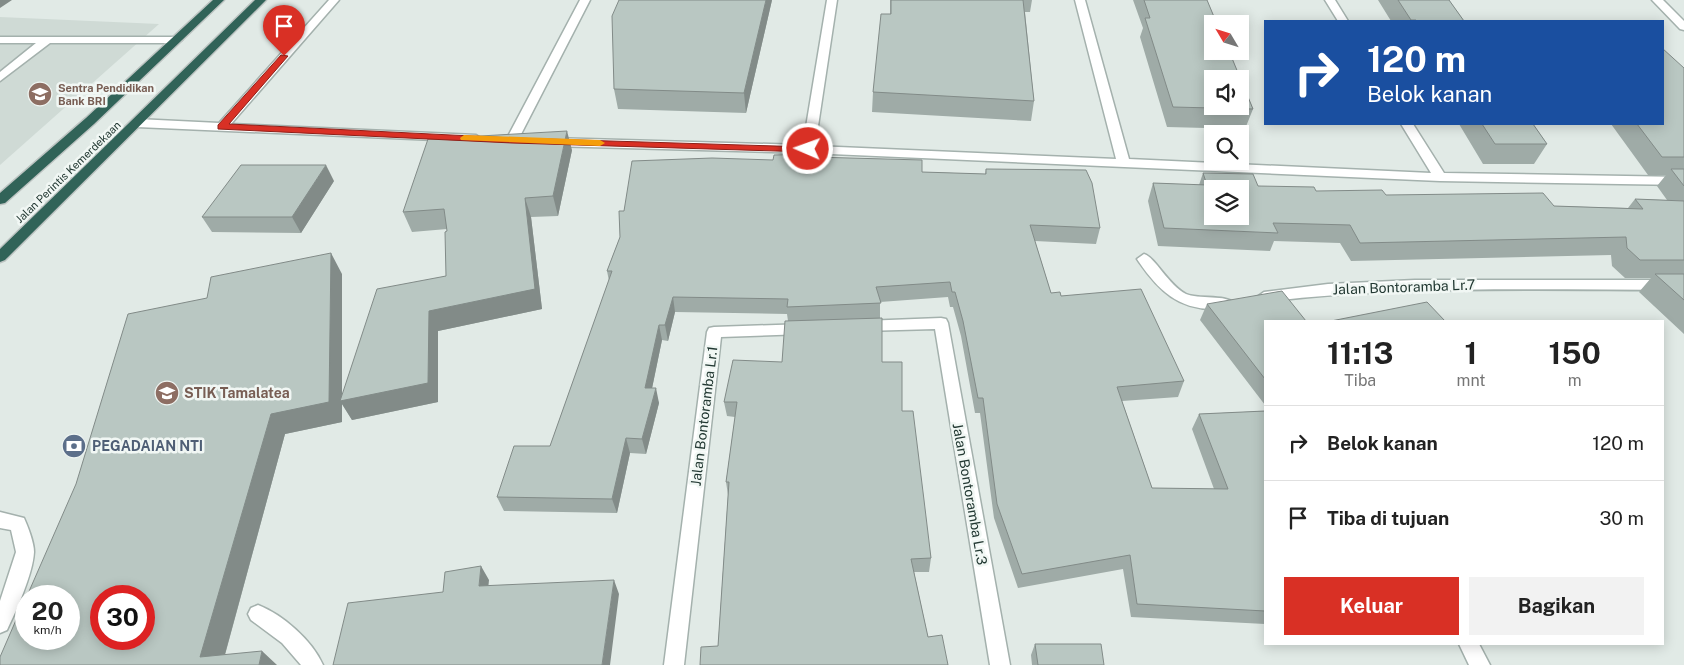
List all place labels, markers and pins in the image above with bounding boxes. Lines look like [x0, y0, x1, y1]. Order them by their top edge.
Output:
pin [263, 5, 305, 56]
school or university icon: Sentra Pendidikan Bank BRI [27, 81, 53, 107]
place label: Sentra Pendidikan Bank BRI [58, 82, 154, 107]
school or university icon: STIK Tamalatea [154, 380, 180, 406]
place label: STIK Tamalatea [184, 385, 290, 401]
bank icon: PEGADAIAN NTI [61, 433, 87, 459]
place label: PEGADAIAN NTI [92, 438, 203, 454]

